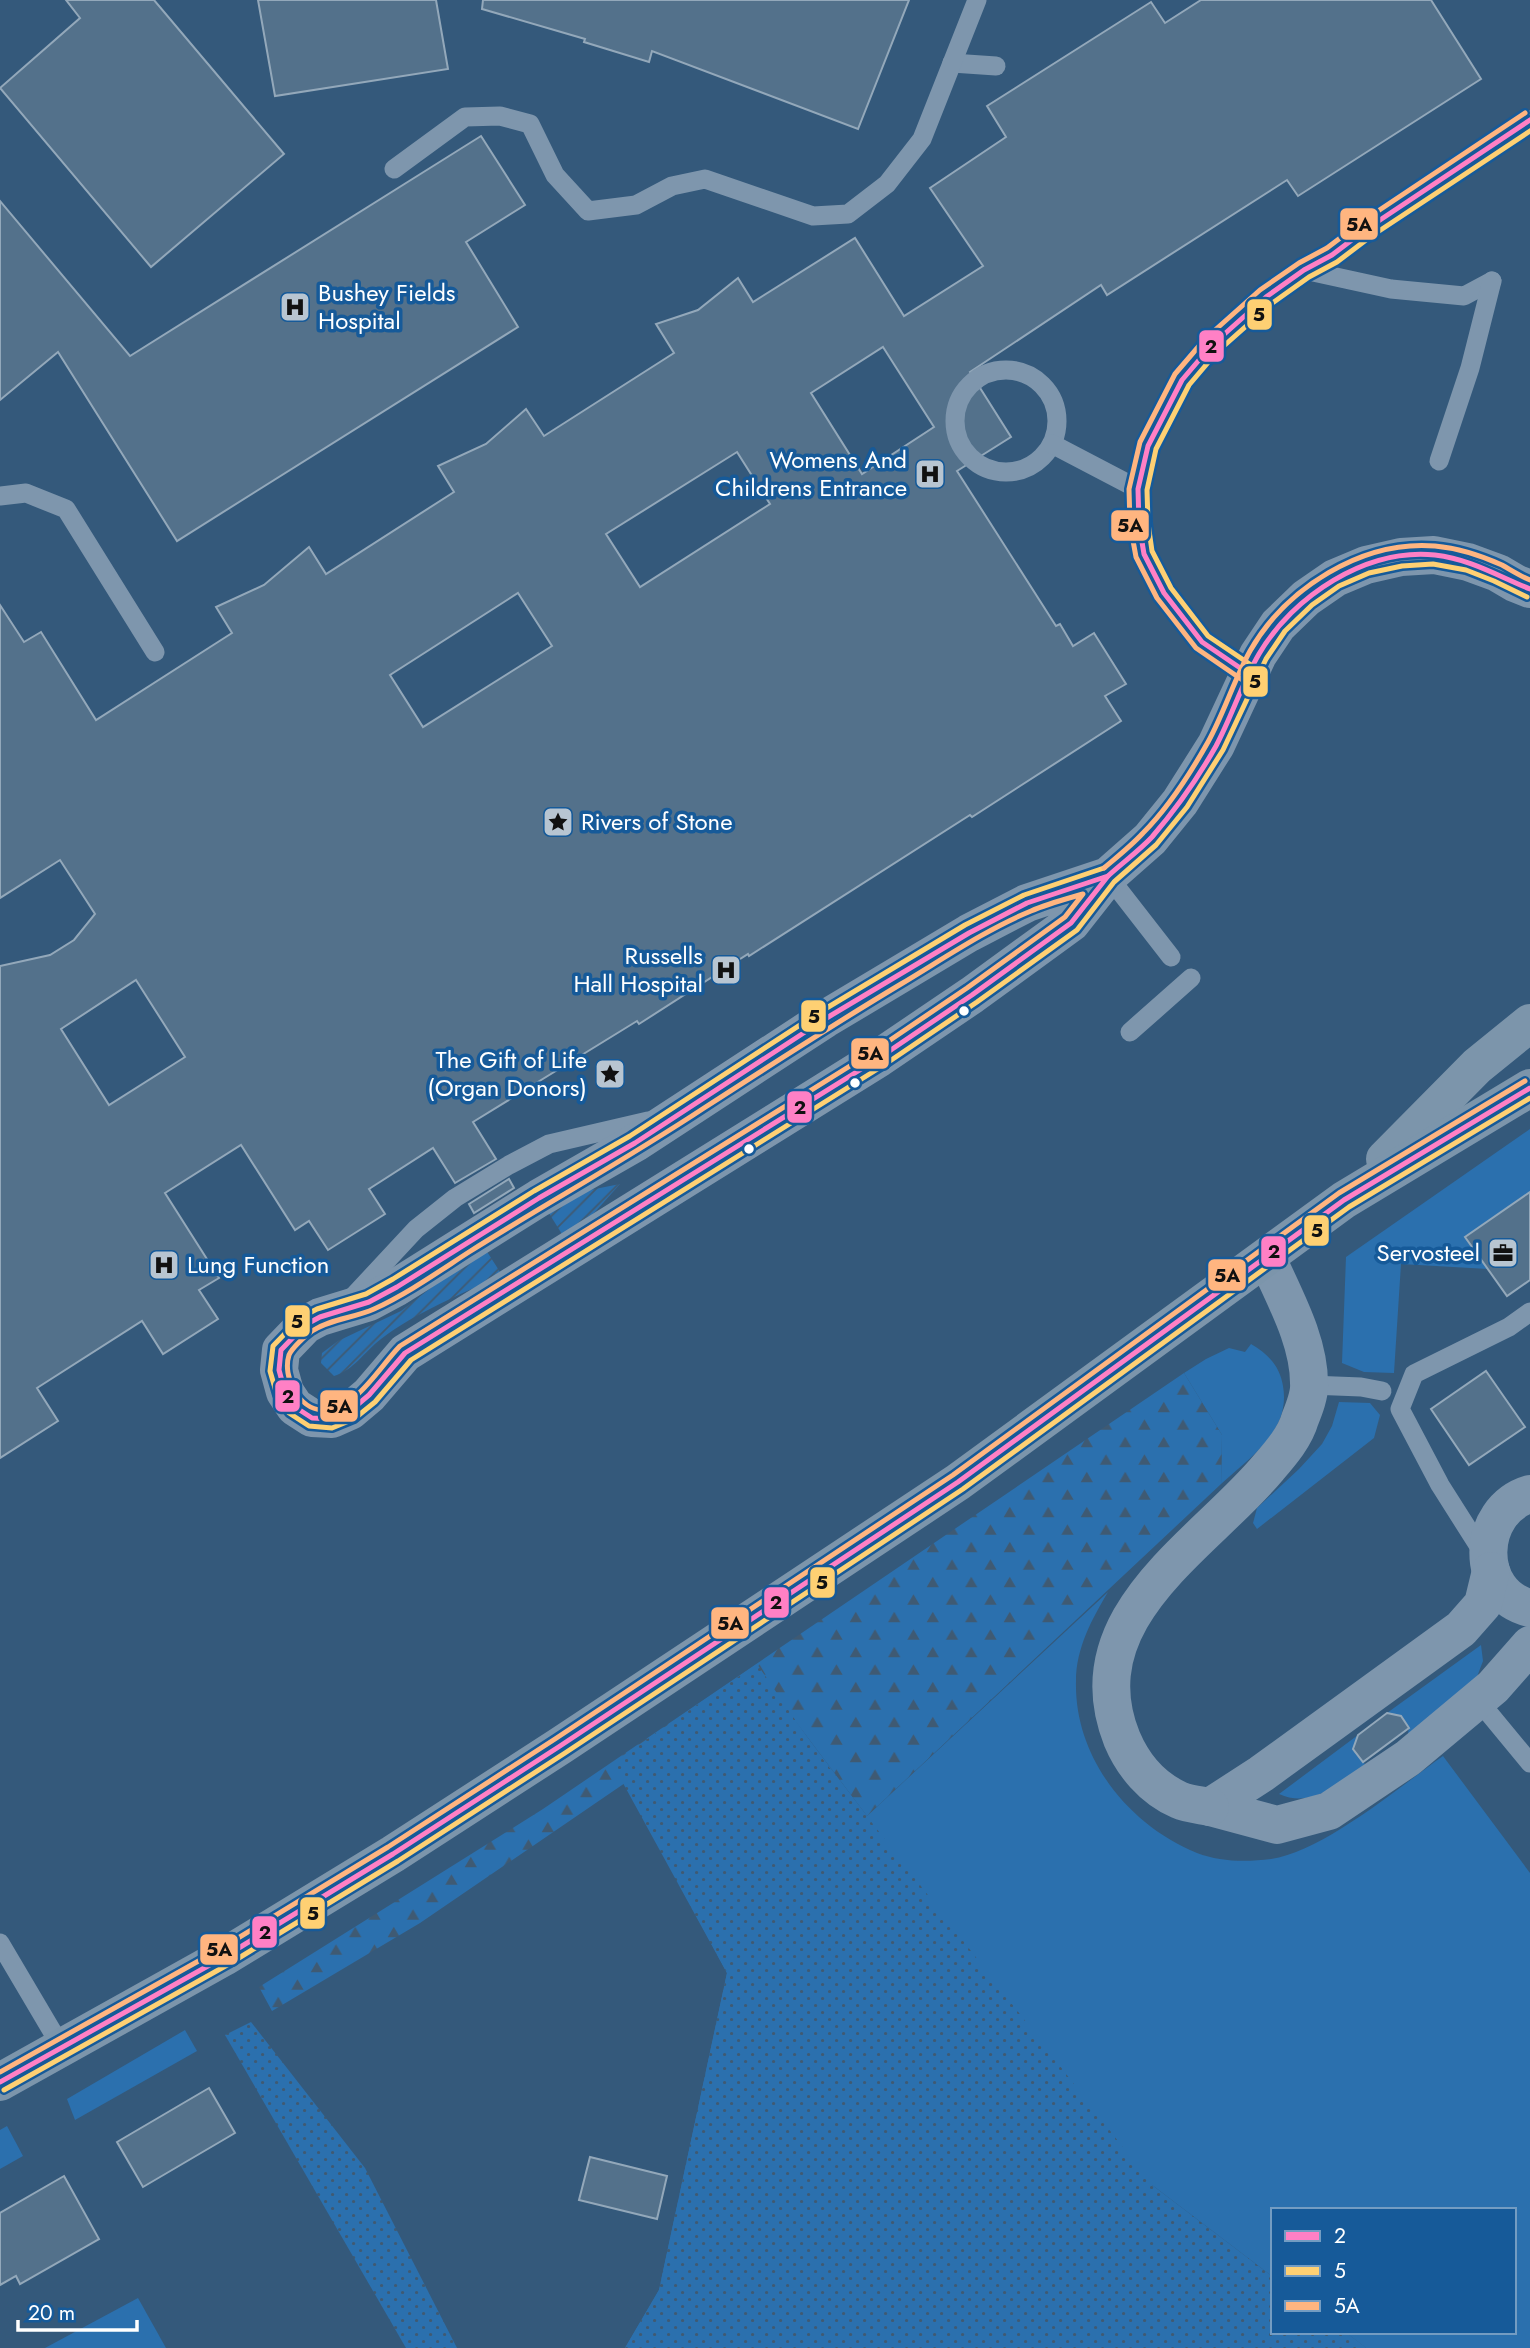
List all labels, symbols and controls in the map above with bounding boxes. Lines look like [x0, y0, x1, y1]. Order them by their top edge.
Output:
line badge: 5A [1339, 207, 1379, 241]
text: 5A [1346, 211, 1372, 238]
place label: Bushey Fields Hospital [318, 275, 456, 338]
hospital icon: Bushey Fields Hospital [278, 290, 312, 324]
line badge: 5 [1246, 298, 1273, 331]
text: 5 [1253, 301, 1265, 328]
line badge: 2 [1198, 329, 1225, 363]
text: 2 [1205, 333, 1217, 360]
place label: Womens And Childrens Entrance [715, 442, 907, 505]
hospital icon: Womens And Childrens Entrance [913, 457, 947, 491]
line badge: 5A [1110, 509, 1150, 542]
text: 5A [1117, 512, 1143, 539]
line badge: 5 [1242, 665, 1269, 698]
text: 5 [1249, 668, 1261, 695]
place label: Rivers of Stone [581, 804, 733, 839]
place icon: Rivers of Stone [541, 805, 575, 839]
place label: Russells Hall Hospital [573, 938, 703, 1001]
hospital icon: Russells Hall Hospital [709, 953, 743, 987]
line badge: 5 [800, 999, 827, 1033]
text: 5 [808, 1003, 820, 1030]
unlabelled marker [957, 1004, 971, 1018]
line badge: 5A [850, 1037, 890, 1070]
text: 5A [857, 1040, 883, 1067]
place label: The Gift of Life (Organ Donors) [427, 1042, 587, 1105]
place icon: The Gift of Life (Organ Donors) [593, 1057, 627, 1091]
unlabelled marker [848, 1076, 862, 1090]
line badge: 2 [786, 1090, 813, 1124]
text: 2 [794, 1094, 806, 1121]
unlabelled marker [742, 1142, 756, 1156]
line badge: 5 [1303, 1214, 1330, 1247]
text: 5 [1311, 1217, 1323, 1244]
line badge: 2 [1260, 1235, 1287, 1268]
place label: Servosteel [1377, 1235, 1480, 1270]
office icon: Servosteel [1486, 1236, 1520, 1270]
text: 2 [1268, 1238, 1280, 1265]
place label: Lung Function [187, 1247, 329, 1282]
hospital icon: Lung Function [147, 1248, 181, 1282]
line badge: 5A [1207, 1258, 1247, 1292]
text: 5A [1214, 1262, 1240, 1289]
line badge: 5 [284, 1304, 311, 1338]
text: 5 [291, 1308, 303, 1335]
line badge: 2 [274, 1379, 301, 1413]
text: 2 [282, 1383, 294, 1410]
line badge: 5A [319, 1389, 359, 1423]
text: 5A [326, 1393, 352, 1420]
line badge: 5 [809, 1566, 836, 1599]
text: 5 [816, 1569, 828, 1596]
line badge: 2 [763, 1586, 790, 1619]
text: 2 [770, 1589, 782, 1616]
line badge: 5A [710, 1606, 750, 1640]
text: 5A [717, 1610, 743, 1637]
line badge: 5 [299, 1896, 326, 1930]
text: 5 [307, 1900, 319, 1927]
line badge: 2 [251, 1915, 278, 1949]
text: 2 [259, 1919, 271, 1946]
line badge: 5A [199, 1933, 239, 1966]
text: 5A [206, 1936, 232, 1963]
legend [1271, 2208, 1516, 2334]
text: 2 [1334, 2221, 1346, 2251]
text: 5 [1334, 2256, 1346, 2286]
scale bar [18, 2288, 136, 2332]
text: 5A [1334, 2291, 1360, 2321]
text: 20 m [28, 2298, 75, 2328]

